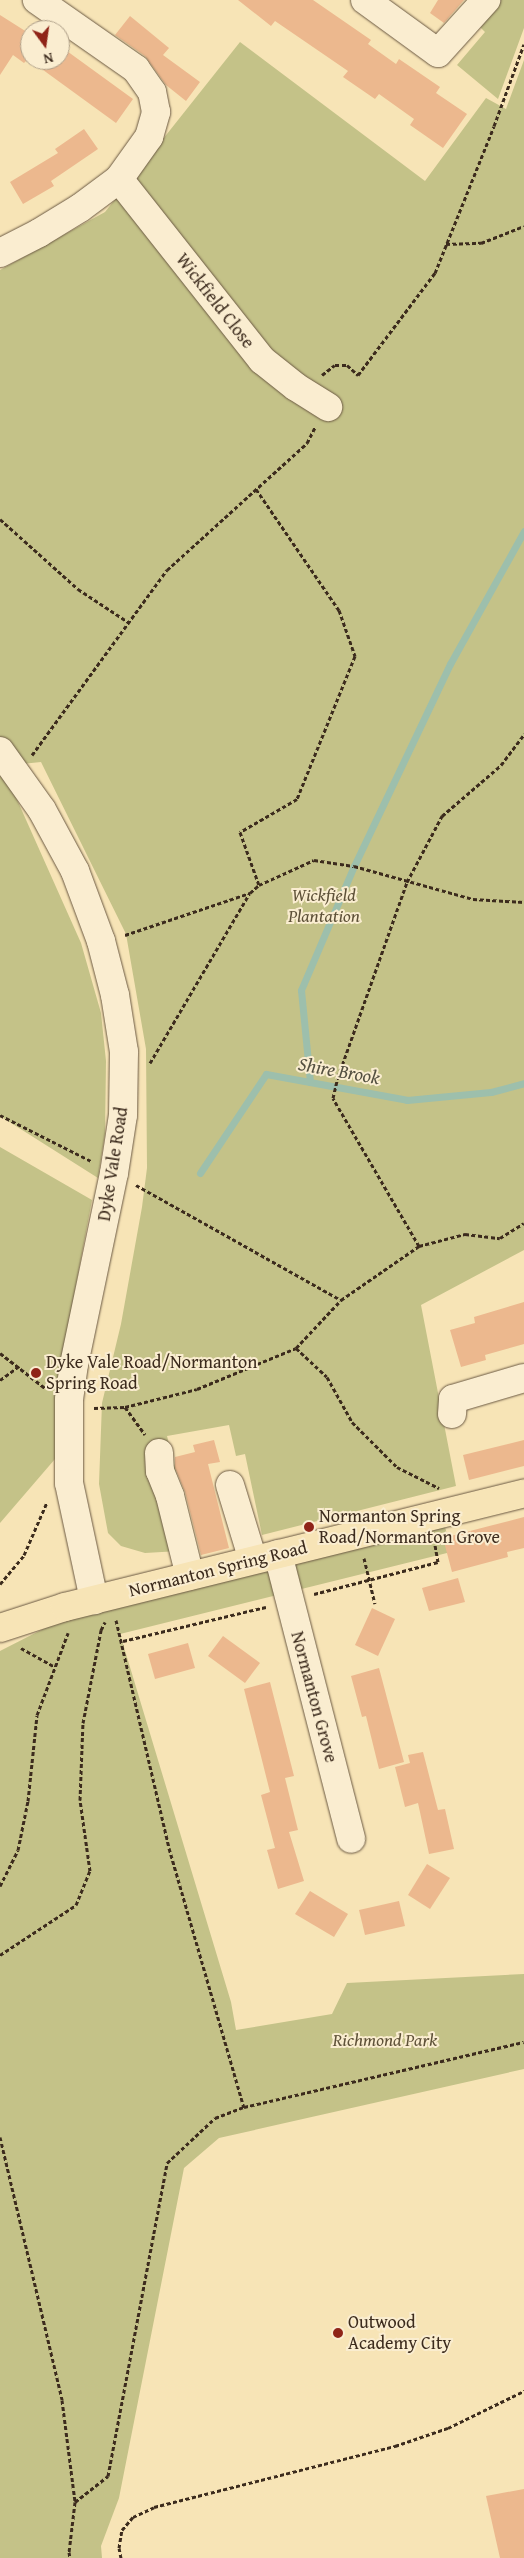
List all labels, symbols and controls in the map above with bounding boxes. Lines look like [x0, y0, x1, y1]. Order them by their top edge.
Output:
north arrow [20, 20, 70, 70]
text: N [41, 48, 55, 69]
street label: Wickfield Close [171, 249, 259, 353]
park label: Wickfield Plantation [288, 885, 360, 928]
water label: Shire Brook [296, 1053, 382, 1089]
street label: Dyke Vale Road [93, 1105, 133, 1223]
place label: Dyke Vale Road/Normanton Spring Road [46, 1352, 257, 1395]
marker: Dyke Vale Road/Normanton Spring Road [30, 1367, 42, 1379]
place label: Normanton Spring Road/Normanton Grove [319, 1506, 500, 1548]
marker: Normanton Spring Road/Normanton Grove [303, 1521, 315, 1533]
street label: Normanton Spring Road [127, 1536, 309, 1602]
street label: Normanton Grove [286, 1629, 342, 1765]
park label: Richmond Park [333, 2029, 437, 2051]
place label: Outwood Academy City [348, 2312, 451, 2354]
marker: Outwood Academy City [332, 2327, 344, 2339]

